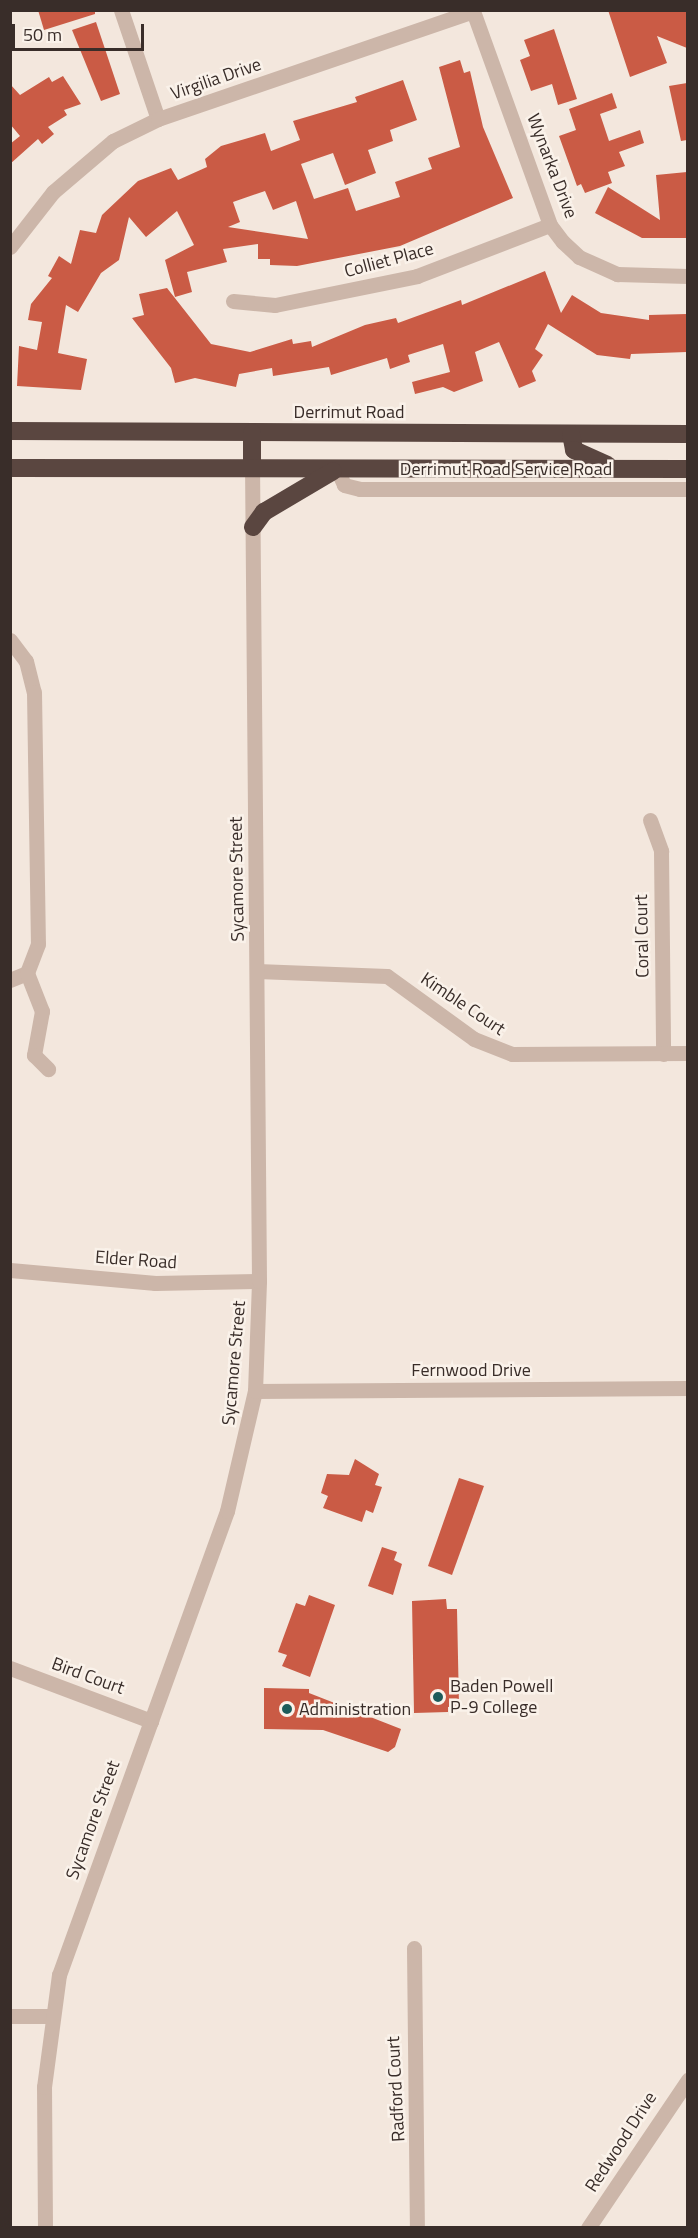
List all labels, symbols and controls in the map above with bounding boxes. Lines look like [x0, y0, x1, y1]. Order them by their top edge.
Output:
scale bar [15, 12, 147, 50]
text: 50 m [23, 21, 62, 48]
street label: Virgilia Drive [168, 53, 264, 105]
street label: Wynarka Drive [522, 111, 582, 221]
street label: Colliet Place [342, 238, 436, 282]
street label: Derrimut Road [294, 401, 404, 423]
street label: Derrimut Road Service Road [400, 458, 612, 480]
street label: Sycamore Street [225, 816, 249, 942]
street label: Coral Court [630, 894, 654, 978]
street label: Kimble Court [417, 968, 509, 1040]
street label: Elder Road [94, 1246, 178, 1274]
street label: Sycamore Street [218, 1300, 250, 1426]
street label: Fernwood Drive [411, 1359, 531, 1381]
street label: Bird Court [49, 1653, 127, 1699]
place label: Baden Powell P-9 College [450, 1676, 553, 1718]
marker: Baden Powell P-9 College [431, 1690, 445, 1704]
place label: Administration [299, 1698, 411, 1720]
marker: Administration [280, 1702, 294, 1716]
street label: Sycamore Street [61, 1758, 125, 1882]
street label: Radford Court [382, 2036, 410, 2142]
street label: Redwood Drive [581, 2088, 661, 2196]

